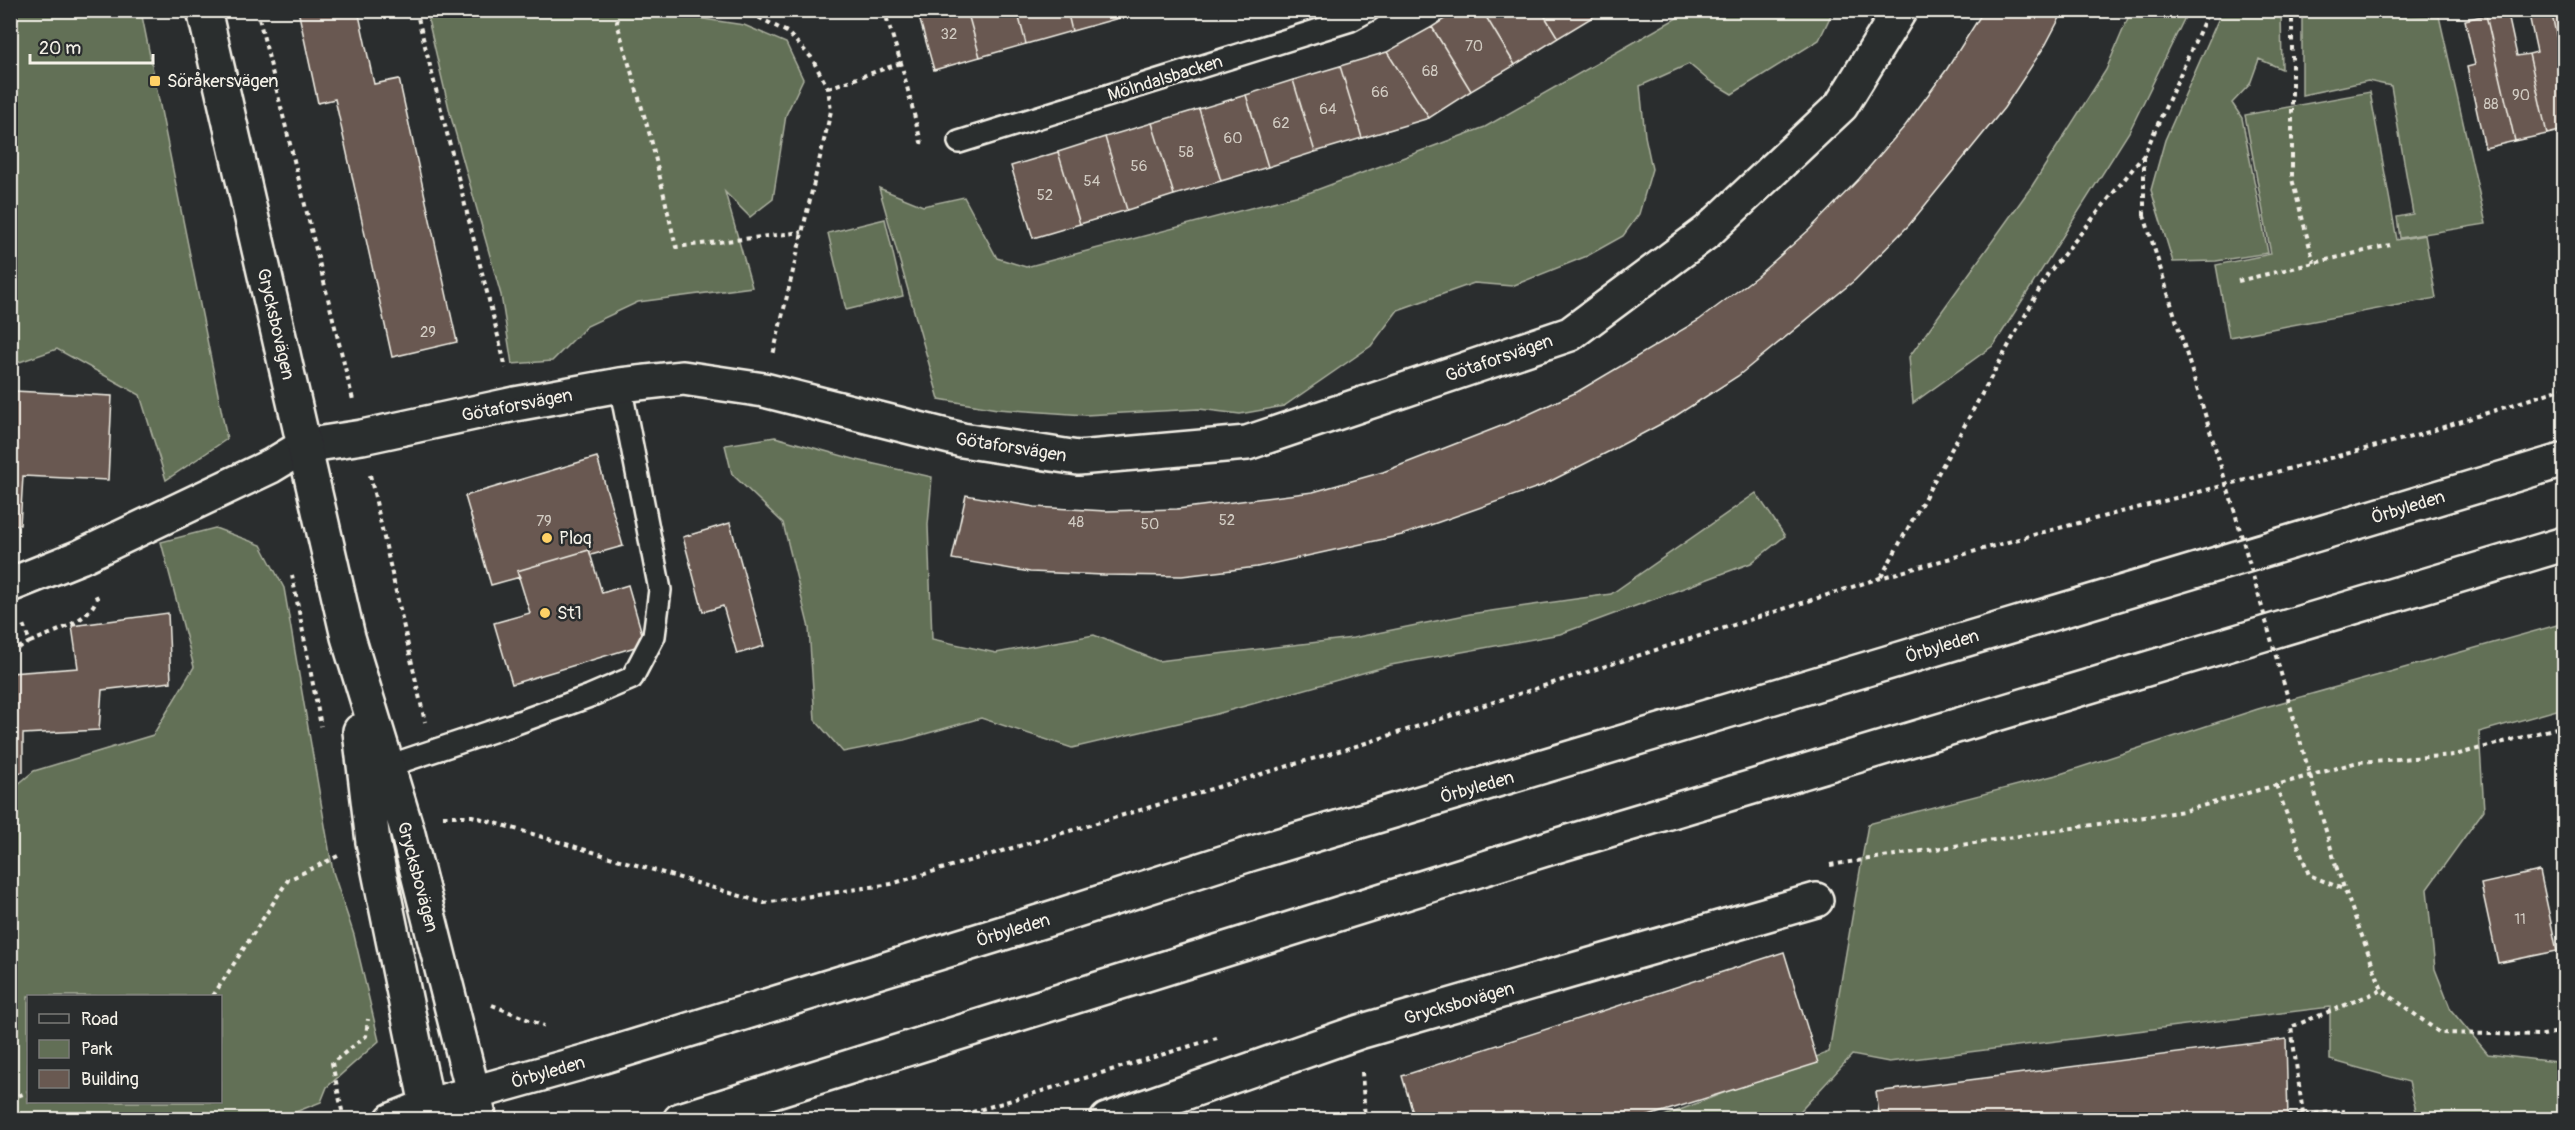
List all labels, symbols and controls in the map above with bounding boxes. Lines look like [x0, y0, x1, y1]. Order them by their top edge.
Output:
house number: 32 [941, 25, 957, 44]
scale bar [30, 27, 153, 65]
text: 20 m [39, 37, 81, 60]
house number: 70 [1465, 37, 1483, 56]
street label: Mölndalsbacken [1105, 50, 1226, 107]
house number: 68 [1422, 62, 1439, 81]
place label: Söråkersvägen [167, 70, 278, 93]
marker: Söråkersvägen [148, 74, 162, 88]
house number: 66 [1371, 83, 1389, 102]
house number: 90 [2512, 86, 2530, 105]
house number: 88 [2483, 95, 2499, 114]
house number: 64 [1319, 100, 1337, 119]
house number: 62 [1272, 114, 1290, 133]
house number: 60 [1224, 129, 1242, 148]
house number: 58 [1178, 143, 1194, 162]
house number: 56 [1131, 157, 1147, 176]
house number: 54 [1084, 172, 1101, 191]
house number: 52 [1037, 186, 1053, 205]
street label: Grycksbovägen [252, 266, 300, 382]
house number: 29 [420, 323, 436, 342]
street label: Götaforsvägen [1442, 329, 1556, 388]
street label: Götaforsvägen [460, 383, 574, 427]
street label: Götaforsvägen [954, 427, 1068, 468]
street label: Örbyleden [2368, 485, 2448, 530]
house number: 52 [1219, 511, 1235, 530]
house number: 79 [536, 512, 552, 531]
house number: 48 [1068, 513, 1085, 532]
house number: 50 [1141, 515, 1159, 534]
place label: Ploq [559, 527, 592, 550]
marker: Ploq [540, 531, 554, 545]
place label: St1 [557, 602, 582, 625]
marker: St1 [538, 606, 552, 620]
street label: Örbyleden [1902, 624, 1982, 669]
street label: Örbyleden [1437, 766, 1517, 809]
street label: Grycksbovägen [392, 819, 443, 935]
street label: Örbyleden [973, 908, 1053, 953]
house number: 11 [2514, 910, 2526, 929]
street label: Grycksbovägen [1401, 977, 1517, 1030]
legend [27, 995, 222, 1103]
text: Road [81, 1008, 118, 1031]
text: Park [81, 1038, 113, 1061]
street label: Örbyleden [508, 1051, 588, 1094]
text: Building [81, 1068, 139, 1091]

